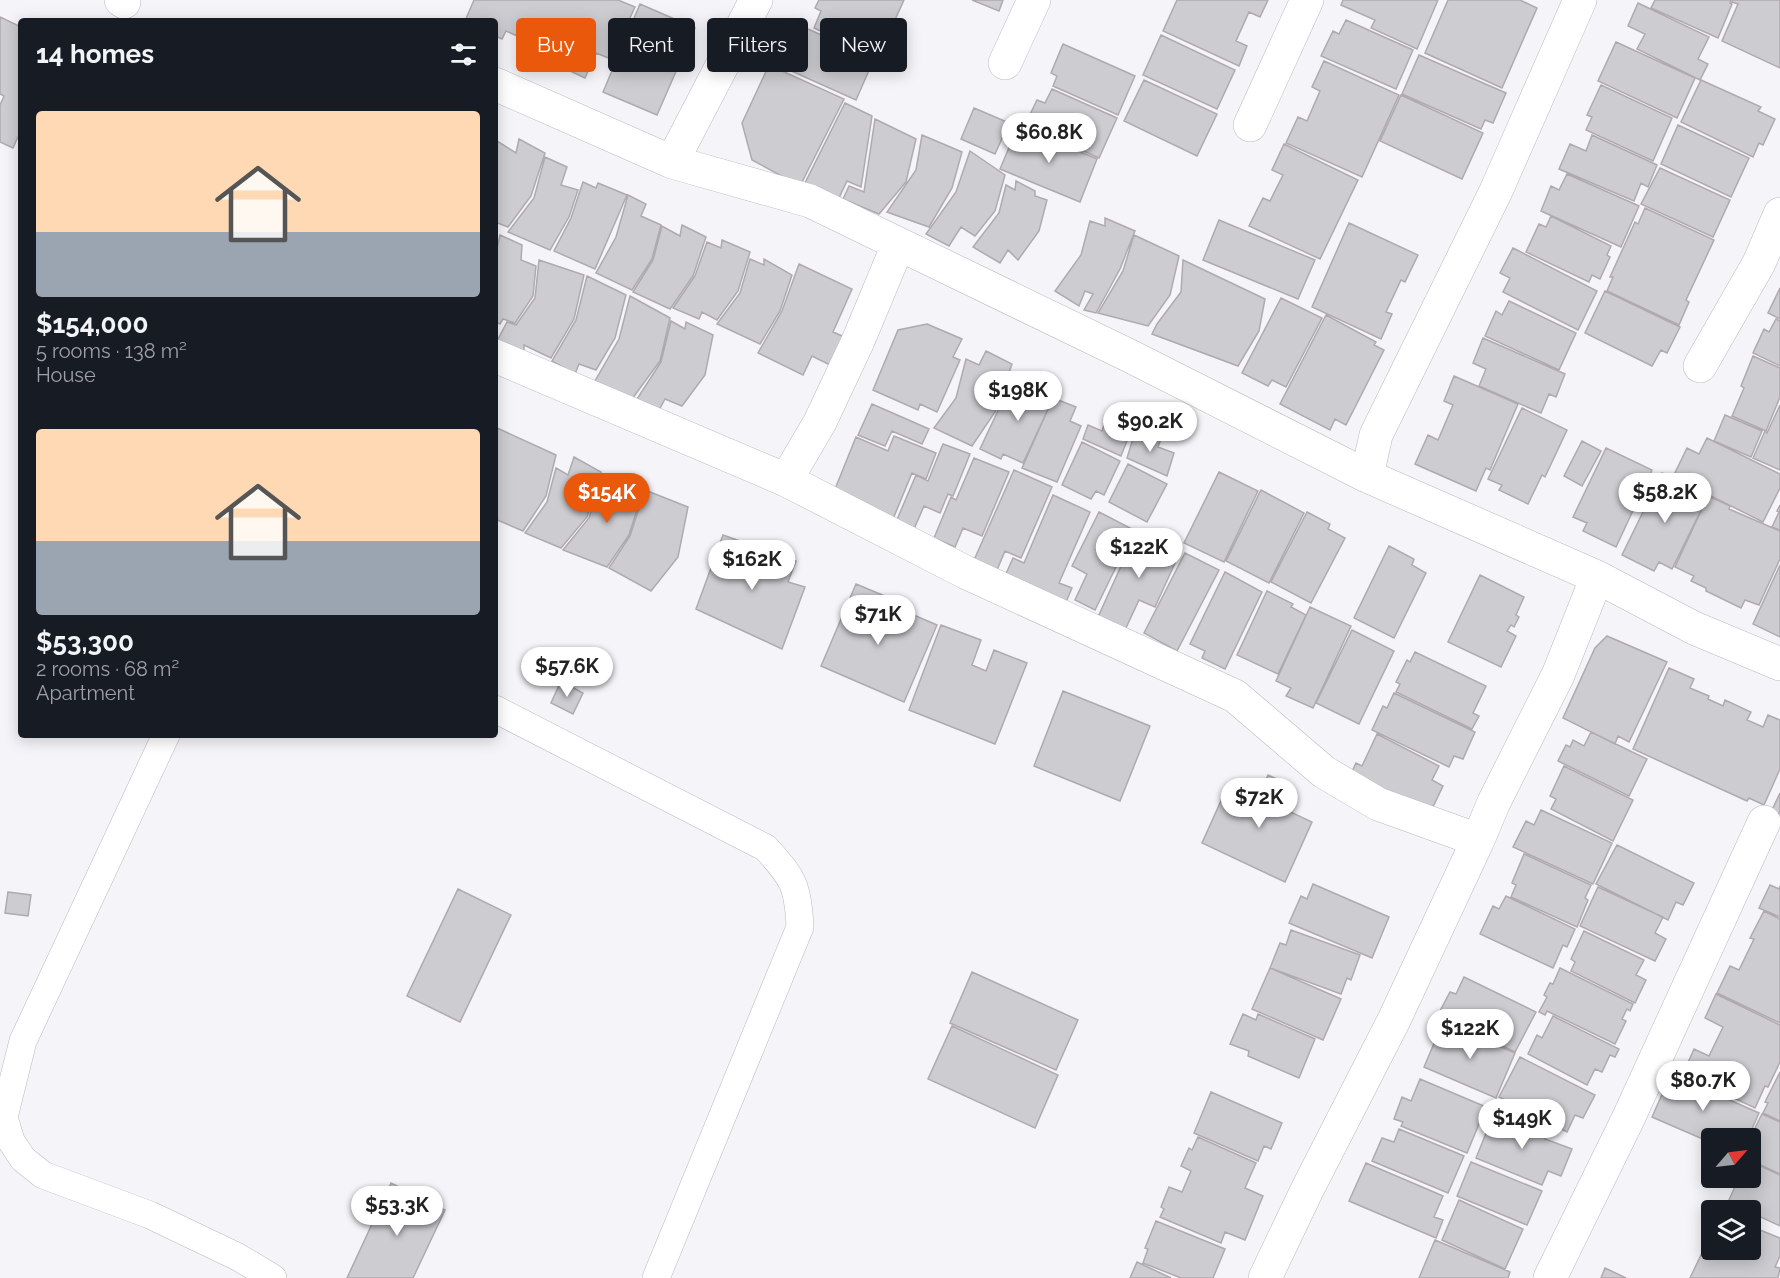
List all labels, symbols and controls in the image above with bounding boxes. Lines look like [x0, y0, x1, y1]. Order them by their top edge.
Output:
chip: Buy [516, 18, 596, 72]
chip: Rent [608, 18, 695, 72]
chip: Filters [707, 18, 808, 72]
chip: New [820, 18, 907, 72]
icon: filters [447, 38, 480, 71]
text: 14 homes [36, 39, 154, 69]
pin: $60.8K [1000, 113, 1098, 164]
text: $60.8K [1015, 120, 1083, 144]
icon: home [204, 150, 312, 258]
text: $154,000 [36, 309, 149, 339]
text: 5 rooms · 138 m² [36, 339, 187, 363]
text: House [36, 363, 96, 387]
pin: $198K [976, 371, 1060, 422]
text: $198K [988, 378, 1048, 402]
pin: $90.2K [1101, 402, 1199, 453]
text: $90.2K [1117, 409, 1183, 433]
icon: home [204, 468, 312, 576]
pin: $154K [565, 473, 649, 524]
pin: $58.2K [1616, 473, 1714, 524]
text: $154K [578, 480, 636, 504]
text: $58.2K [1633, 480, 1698, 504]
pin: $122K [1097, 528, 1181, 579]
text: $122K [1110, 535, 1168, 559]
pin: $162K [710, 540, 794, 591]
text: $162K [722, 547, 782, 571]
pin: $71K [842, 595, 914, 646]
text: $71K [854, 602, 902, 626]
text: $53,300 [36, 627, 134, 657]
pin: $57.6K [518, 647, 616, 698]
text: $57.6K [535, 654, 599, 678]
text: 2 rooms · 68 m² [36, 657, 179, 681]
text: Apartment [36, 681, 135, 705]
pin: $72K [1223, 778, 1295, 829]
text: $72K [1235, 785, 1283, 809]
pin: $122K [1428, 1009, 1512, 1060]
text: $122K [1441, 1016, 1499, 1040]
pin: $80.7K [1654, 1061, 1752, 1112]
text: $80.7K [1670, 1068, 1736, 1092]
pin: $149K [1480, 1099, 1564, 1150]
text: $149K [1492, 1106, 1552, 1130]
north arrow [1701, 1128, 1761, 1188]
map controls [1701, 1128, 1761, 1260]
pin: $53.3K [348, 1186, 446, 1237]
text: $53.3K [365, 1193, 429, 1217]
button: layers [1701, 1200, 1761, 1260]

